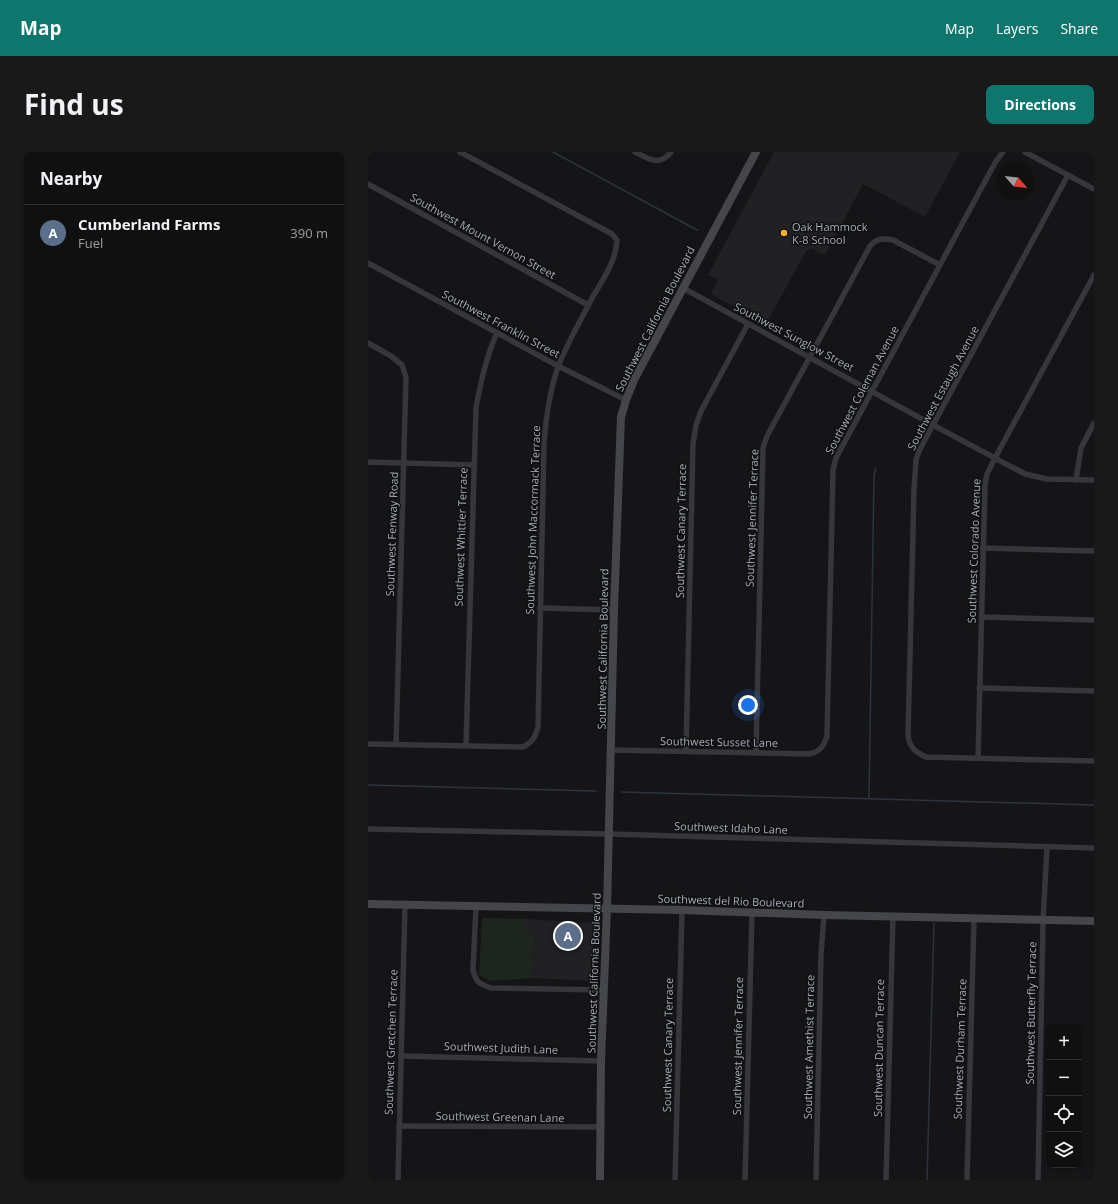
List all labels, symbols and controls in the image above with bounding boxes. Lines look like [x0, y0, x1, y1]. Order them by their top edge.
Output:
text: Map [20, 15, 61, 41]
text: Map [945, 19, 974, 38]
text: Layers [996, 19, 1038, 38]
text: Share [1060, 19, 1098, 38]
text: Find us [24, 85, 124, 123]
button: Directions [986, 85, 1094, 124]
north arrow [998, 164, 1034, 200]
text: Nearby [40, 167, 102, 190]
street label: Southwest Mount Vernon Street [408, 189, 559, 282]
text: Cumberland Farms [78, 214, 221, 234]
place label: Oak Hammock K-8 School [792, 219, 868, 247]
text: A [49, 224, 57, 242]
text: 390 m [290, 224, 328, 242]
marker: Oak Hammock K-8 School [779, 228, 789, 238]
text: Fuel [78, 234, 103, 252]
street label: Southwest California Boulevard [611, 244, 698, 394]
street label: Southwest Franklin Street [440, 286, 563, 361]
street label: Southwest Sunglow Street [732, 299, 857, 375]
street label: Southwest Coleman Avenue [821, 323, 902, 457]
street label: Southwest Estaugh Avenue [903, 323, 982, 453]
street label: Southwest John Maccormack Terrace [522, 425, 543, 615]
street label: Southwest Jennifer Terrace [742, 449, 761, 587]
street label: Southwest Canary Terrace [672, 464, 689, 598]
street label: Southwest Whittier Terrace [451, 467, 470, 607]
street label: Southwest Fenway Road [382, 471, 401, 597]
street label: Southwest Colorado Avenue [963, 478, 984, 624]
street label: Southwest California Boulevard [594, 568, 611, 730]
your location [738, 695, 758, 715]
street label: Southwest Susset Lane [660, 733, 778, 750]
street label: Southwest Idaho Lane [674, 818, 788, 837]
street label: Southwest del Rio Boulevard [657, 890, 805, 911]
street label: Southwest California Boulevard [583, 892, 604, 1054]
pin: A [555, 921, 581, 951]
street label: Southwest Butterfly Terrace [1022, 941, 1039, 1085]
street label: Southwest Gretchen Terrace [380, 969, 401, 1115]
street label: Southwest Amethist Terrace [800, 975, 817, 1119]
street label: Southwest Jennifer Terrace [729, 977, 746, 1115]
street label: Southwest Canary Terrace [659, 978, 676, 1112]
street label: Southwest Durham Terrace [950, 978, 969, 1120]
street label: Southwest Duncan Terrace [870, 979, 887, 1117]
map controls [1046, 1024, 1082, 1168]
button: + [1046, 1024, 1082, 1060]
street label: Southwest Judith Lane [444, 1038, 558, 1057]
button: − [1046, 1060, 1082, 1096]
button: locate [1046, 1096, 1082, 1132]
street label: Southwest Greenan Lane [435, 1108, 565, 1125]
button: layers [1046, 1132, 1082, 1168]

